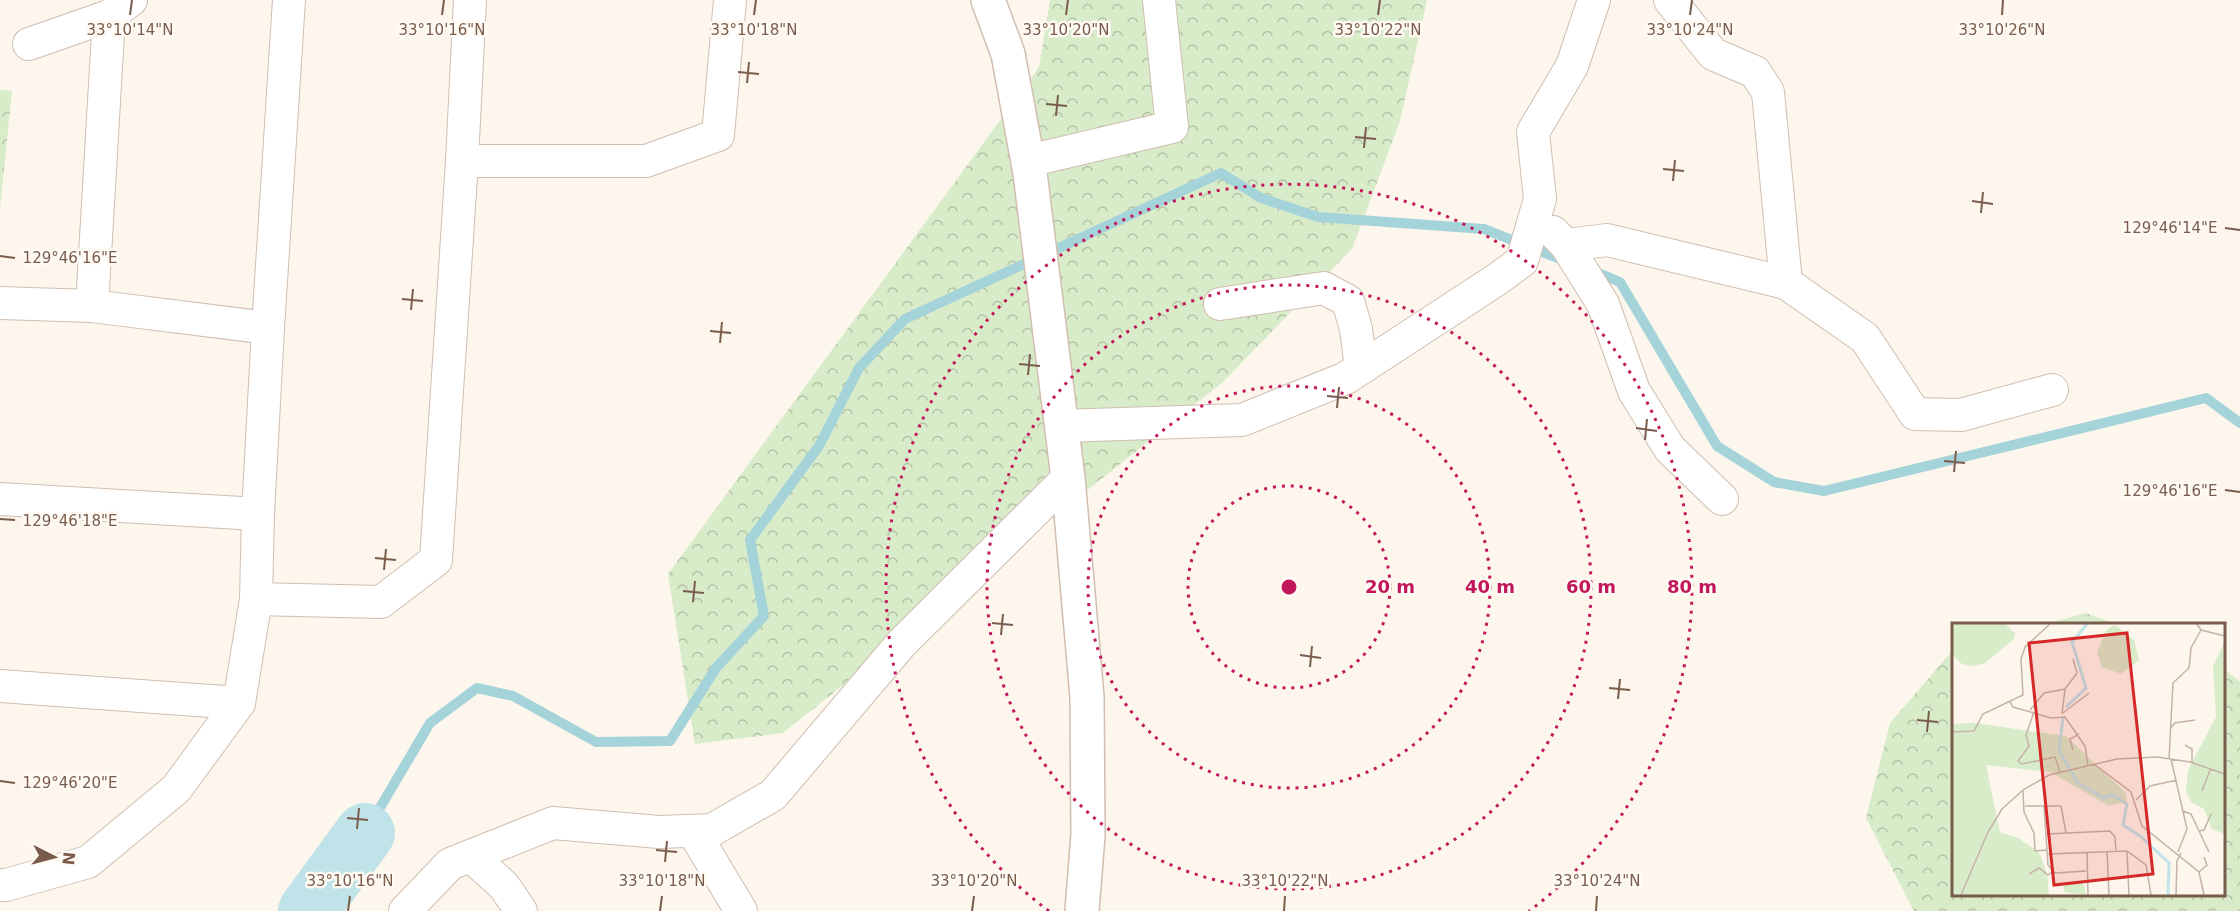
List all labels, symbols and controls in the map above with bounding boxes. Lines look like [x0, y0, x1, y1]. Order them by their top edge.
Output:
text: 33°10'14"N [86, 21, 174, 39]
text: 33°10'16"N [398, 21, 486, 39]
text: 33°10'18"N [710, 21, 798, 39]
text: 33°10'20"N [1022, 21, 1110, 39]
text: 33°10'22"N [1334, 21, 1422, 39]
text: 33°10'24"N [1646, 21, 1734, 39]
text: 33°10'26"N [1958, 21, 2046, 39]
text: 129°46'14"E [2123, 219, 2217, 237]
text: 129°46'16"E [23, 249, 117, 267]
text: 129°46'16"E [2123, 482, 2217, 500]
text: 129°46'18"E [23, 512, 117, 530]
text: 20 m [1365, 576, 1415, 597]
text: 40 m [1465, 576, 1515, 597]
text: 60 m [1566, 576, 1616, 597]
text: 80 m [1667, 576, 1717, 597]
centre of rings [1279, 577, 1299, 597]
inset map [1952, 623, 2225, 896]
text: 129°46'20"E [23, 774, 117, 792]
north arrow [24, 827, 84, 887]
text: N [58, 851, 79, 866]
text: 33°10'16"N [306, 872, 394, 890]
text: 33°10'18"N [618, 872, 706, 890]
text: 33°10'20"N [930, 872, 1018, 890]
text: 33°10'22"N [1241, 872, 1329, 890]
text: 33°10'24"N [1553, 872, 1641, 890]

